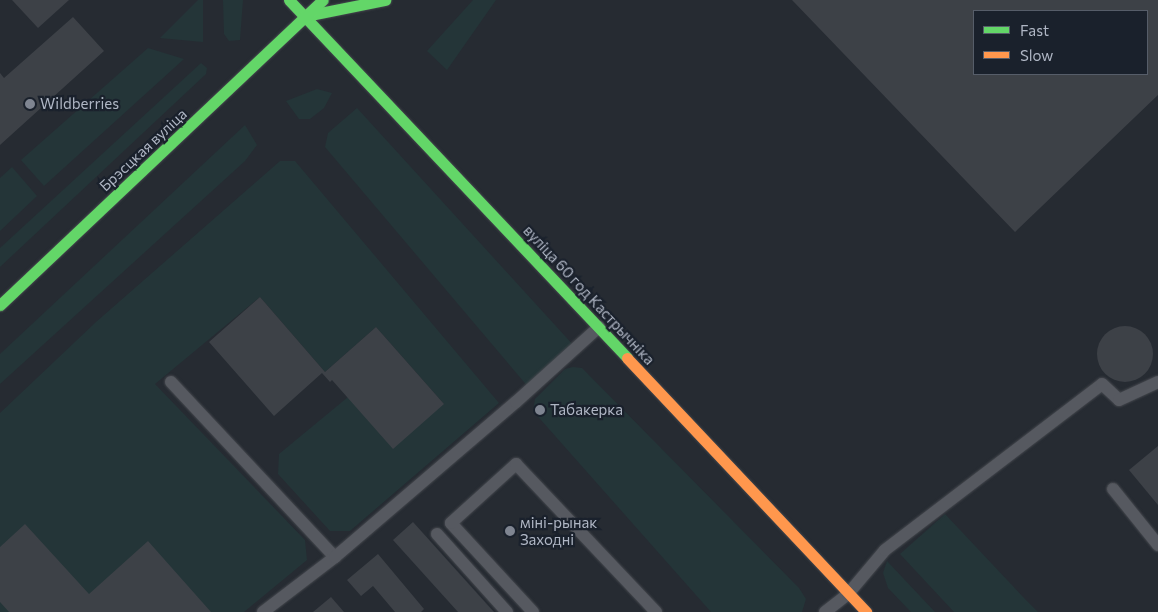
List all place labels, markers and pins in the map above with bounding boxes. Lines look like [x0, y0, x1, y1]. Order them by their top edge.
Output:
place label: Wildberries [40, 95, 119, 113]
marker: Wildberries [24, 98, 36, 110]
place label: Табакерка [550, 401, 623, 419]
marker: Табакерка [534, 404, 546, 416]
place label: міні-рынак Заходні [520, 513, 597, 548]
marker: міні-рынак Заходні [504, 525, 516, 537]

